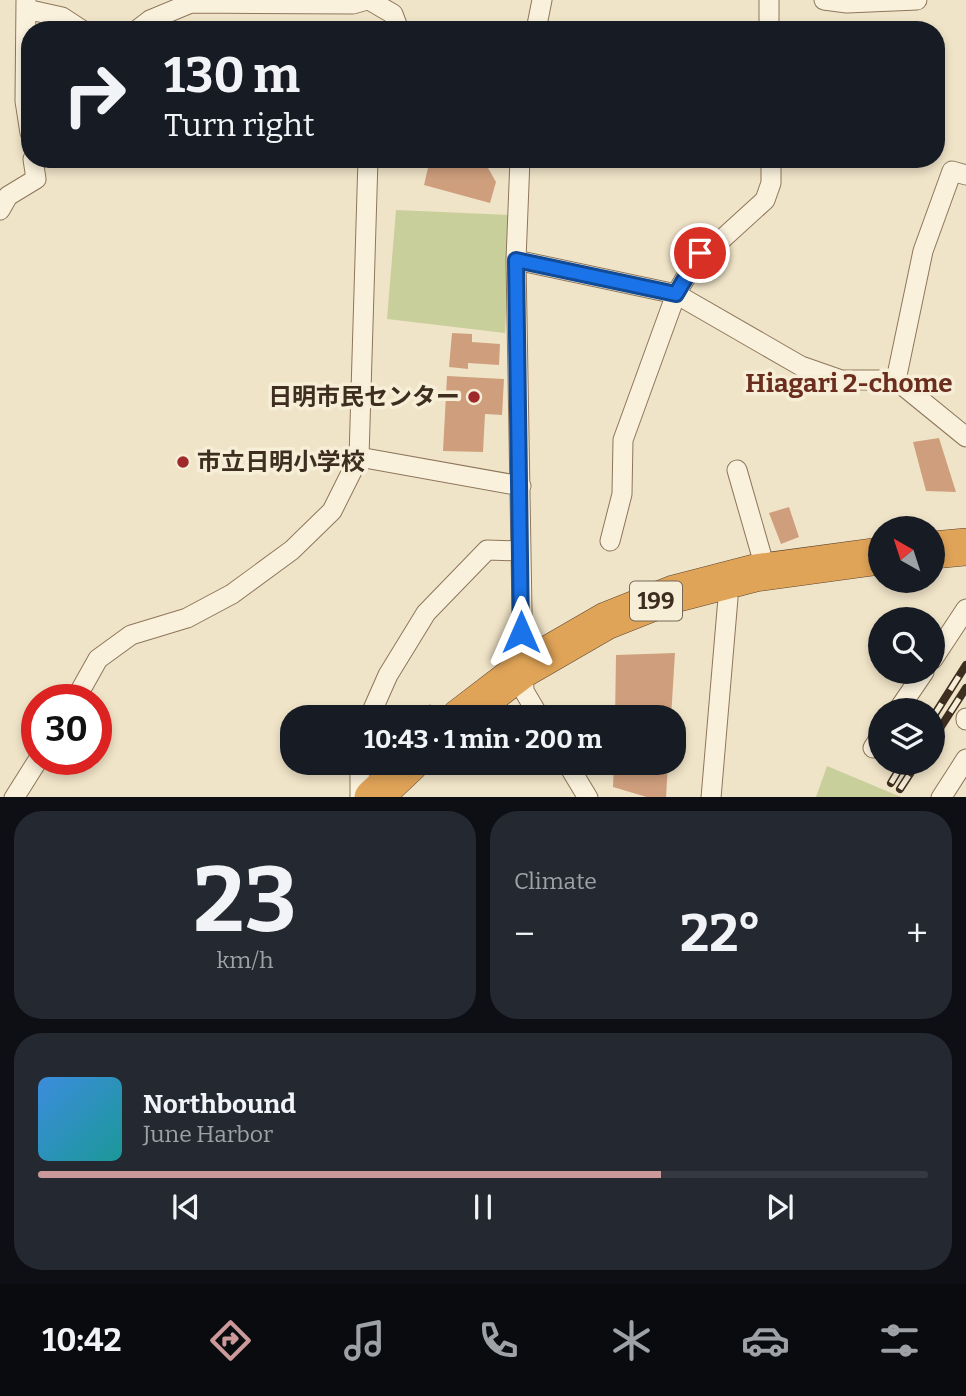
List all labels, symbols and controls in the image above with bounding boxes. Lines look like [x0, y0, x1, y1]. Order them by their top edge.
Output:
text: 130 m [164, 46, 300, 105]
icon: right [49, 49, 140, 140]
text: Turn right [164, 106, 315, 144]
pin [670, 223, 730, 283]
icon: arrive [681, 234, 719, 272]
district label: Hiagari 2-chome [745, 368, 953, 399]
place label: 日明市民センター [268, 383, 460, 411]
marker: 日明市民センター [466, 389, 482, 405]
place label: 市立日明小学校 [197, 448, 365, 476]
marker: 市立日明小学校 [175, 454, 191, 470]
north arrow [868, 516, 945, 593]
map controls [868, 516, 945, 775]
road number: 199 [630, 582, 682, 621]
position arrow [484, 595, 558, 669]
button: search [868, 607, 945, 684]
speed limit sign: 30 [21, 684, 112, 775]
button: layers [868, 698, 945, 775]
text: 10:43 · 1 min · 200 m [364, 724, 602, 755]
text: 23 [193, 846, 297, 955]
text: Climate [514, 867, 597, 895]
text: 22° [680, 902, 761, 965]
text: − [514, 911, 535, 957]
text: + [906, 911, 928, 957]
text: km/h [217, 946, 273, 974]
text: Northbound [143, 1089, 296, 1120]
text: June Harbor [143, 1120, 273, 1148]
icon: previous [167, 1188, 205, 1226]
icon: pause [464, 1188, 502, 1226]
icon: next [761, 1188, 799, 1226]
icon: directions [206, 1316, 255, 1365]
icon: music [340, 1316, 389, 1365]
icon: phone [474, 1316, 523, 1365]
icon: climate [607, 1316, 656, 1365]
icon: car [741, 1316, 790, 1365]
icon: filters [875, 1316, 924, 1365]
text: 10:42 [42, 1321, 121, 1359]

